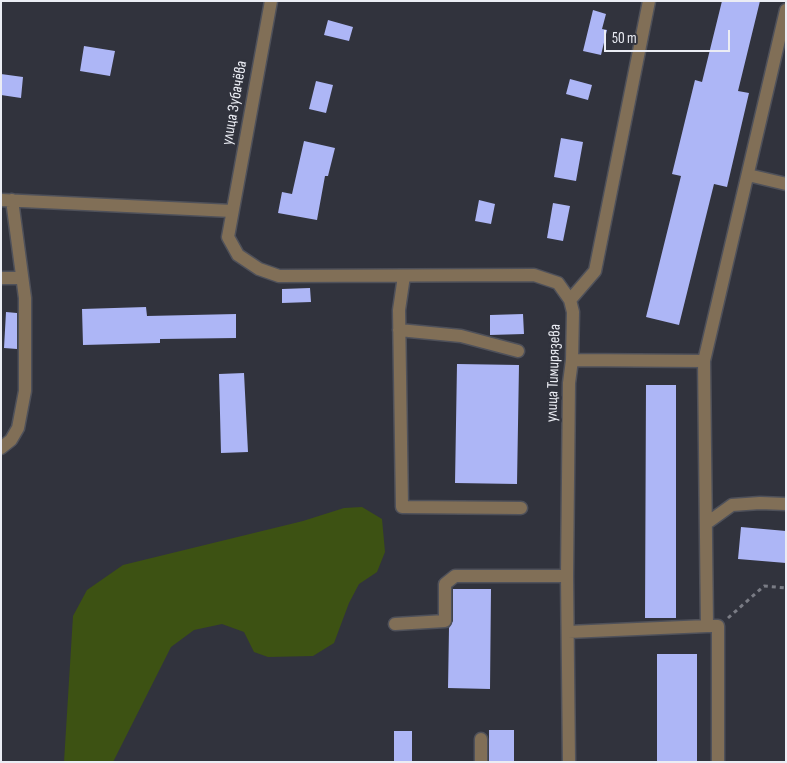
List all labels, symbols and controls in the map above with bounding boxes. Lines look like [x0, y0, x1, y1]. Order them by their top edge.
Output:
scale bar [607, 20, 733, 52]
text: 50 m [612, 29, 637, 48]
street label: улица Зубачёва [218, 59, 252, 147]
street label: улица Тимирязева [543, 324, 565, 422]

